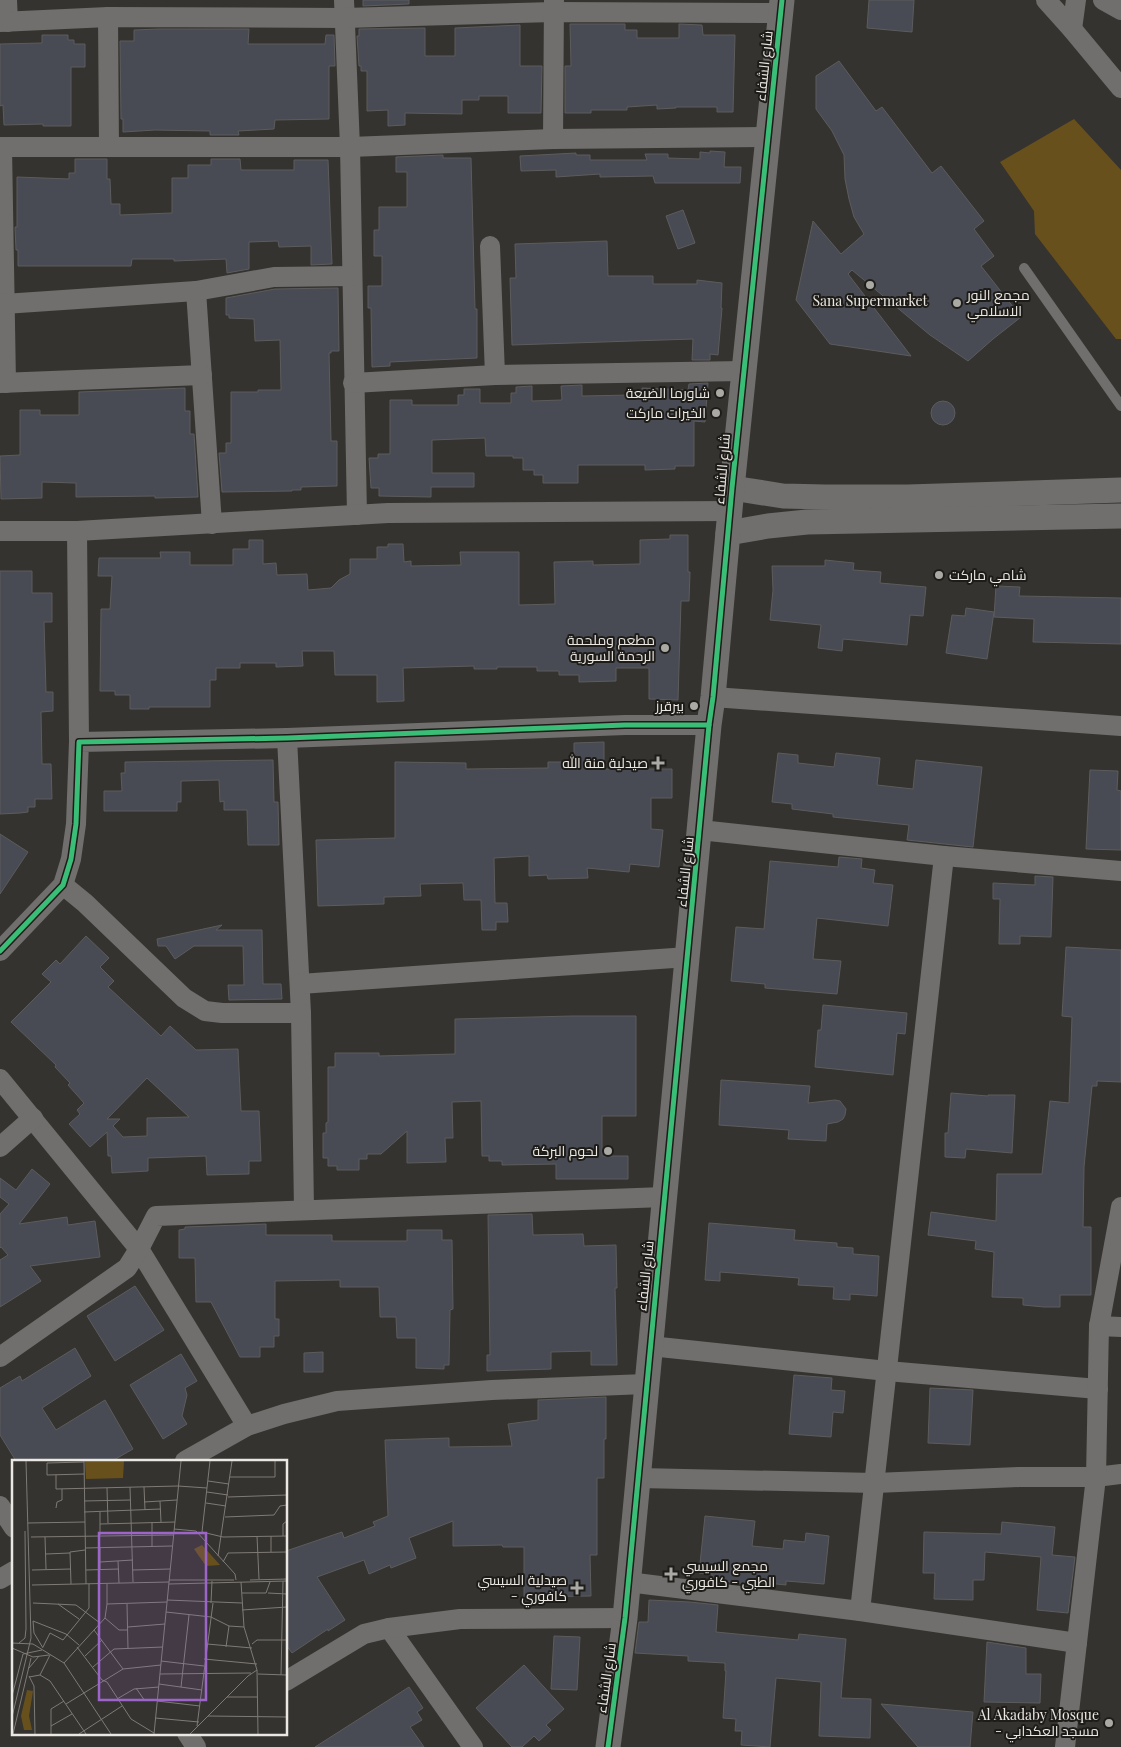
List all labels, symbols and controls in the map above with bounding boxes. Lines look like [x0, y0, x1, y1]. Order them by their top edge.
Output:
street label: شارع الشفاء [750, 30, 777, 102]
marker: Sana Supermarket [864, 279, 876, 291]
place label: مجمع النور الاسلامي [966, 285, 1030, 323]
place label: Sana Supermarket [812, 291, 929, 310]
marker: مجمع النور الاسلامي [951, 297, 963, 309]
place label: شاورما الضيعة [626, 383, 710, 402]
marker: شاورما الضيعة [714, 387, 726, 399]
place label: الخيرات ماركت [626, 403, 706, 422]
marker: الخيرات ماركت [710, 407, 722, 419]
street label: شارع الشفاء [709, 433, 734, 505]
place label: شامي ماركت [949, 565, 1027, 587]
marker: شامي ماركت [933, 569, 945, 581]
place label: مطعم وملحمة الرحمة السورية [567, 630, 655, 665]
marker: مطعم وملحمة الرحمة السورية [659, 642, 671, 654]
place label: بيرقرز [655, 696, 684, 715]
marker: بيرقرز [688, 700, 700, 712]
place label: صيدلية منة الله [562, 753, 648, 772]
marker: صيدلية منة الله [652, 757, 664, 769]
street label: شارع الشفاء [671, 836, 698, 908]
place label: لحوم البركة [533, 1141, 598, 1161]
marker: لحوم البركة [602, 1145, 614, 1157]
street label: شارع الشفاء [631, 1240, 658, 1312]
inset map [12, 1460, 288, 1734]
place label: مجمع السيسي الطبي - كافوري [682, 1556, 775, 1594]
marker: مجمع السيسي الطبي - كافوري [664, 1567, 678, 1581]
place label: صيدلية السيسي - كافوري [478, 1570, 567, 1608]
marker: صيدلية السيسي - كافوري [571, 1582, 583, 1594]
street label: شارع الشفاء [591, 1641, 620, 1714]
place label: Al Akadaby Mosque - مسجد العكدابي [977, 1705, 1099, 1743]
marker: Al Akadaby Mosque - مسجد العكدابي [1103, 1717, 1115, 1729]

